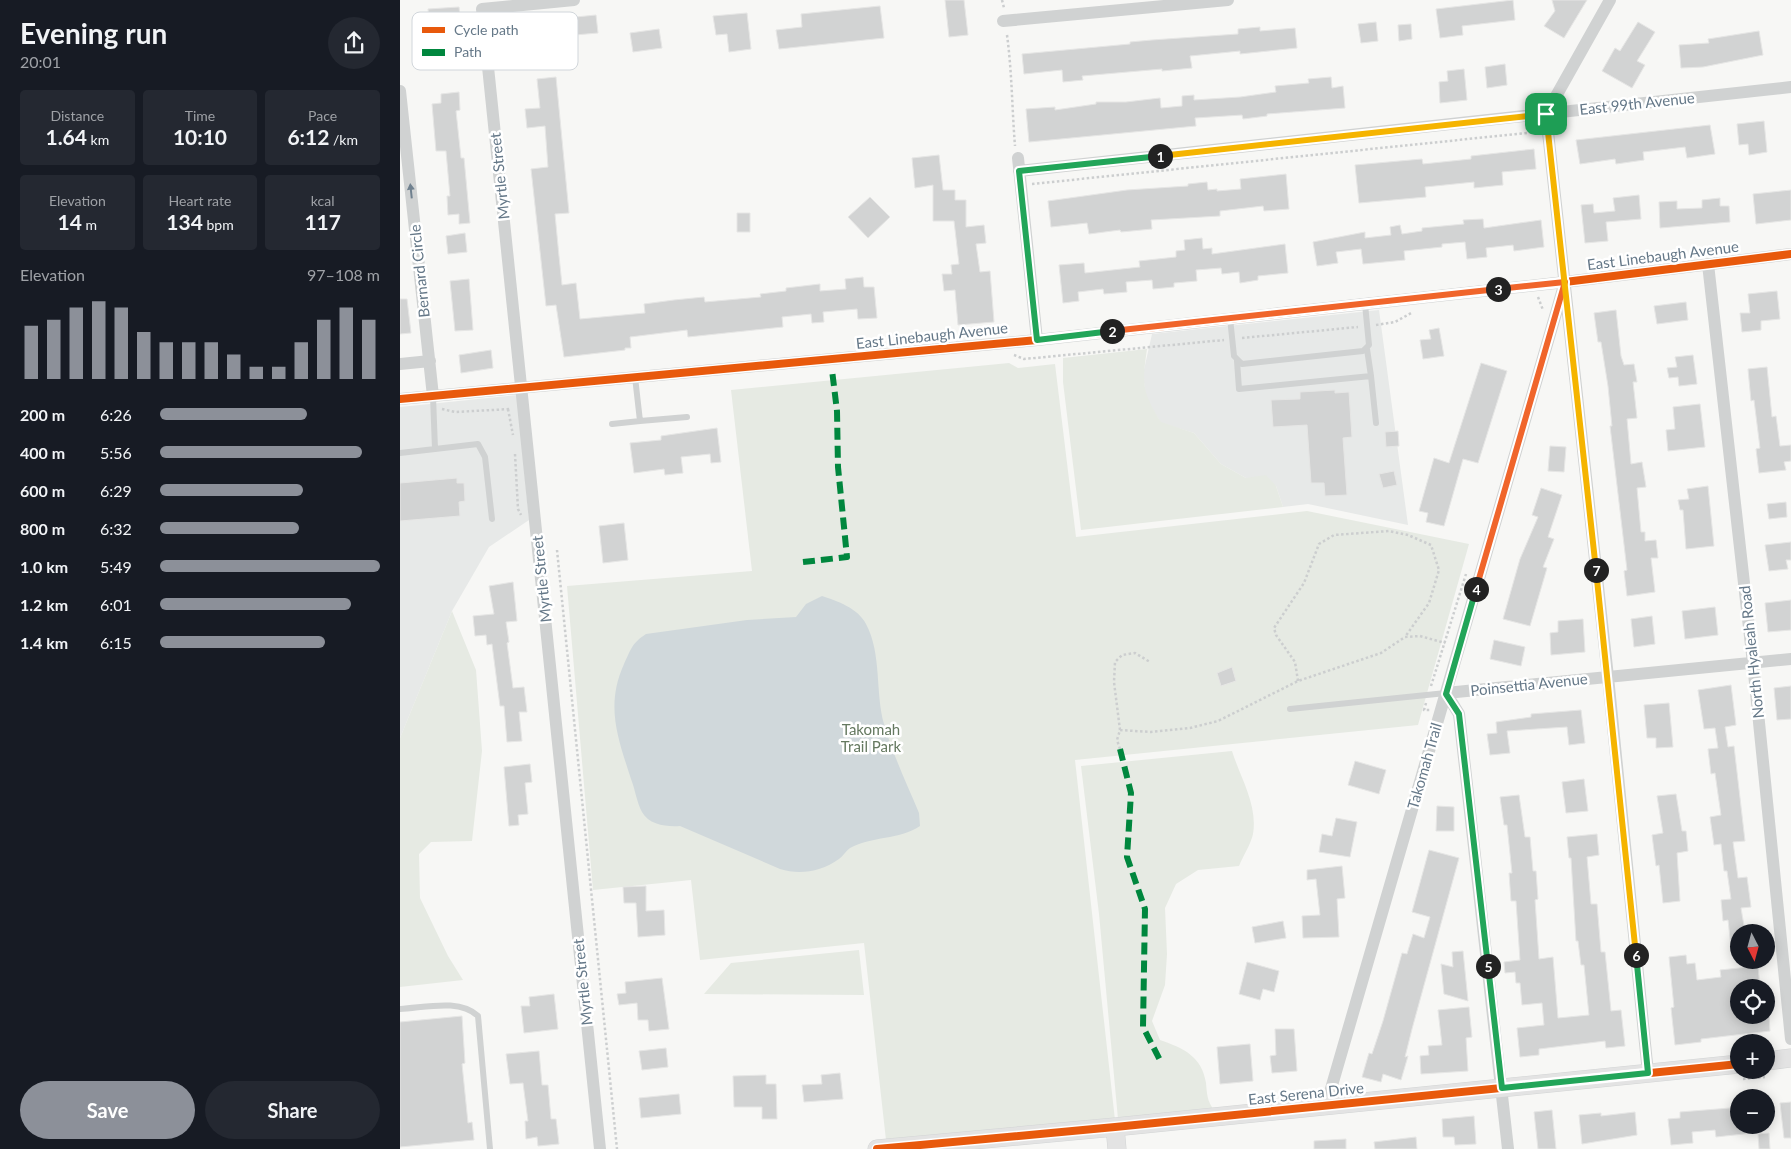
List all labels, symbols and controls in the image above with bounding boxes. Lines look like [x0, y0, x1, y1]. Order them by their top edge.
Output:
legend [412, 12, 578, 70]
text: Evening run [20, 16, 167, 50]
button: share [328, 17, 380, 69]
text: Cycle path [454, 21, 519, 38]
text: Path [454, 43, 482, 60]
text: 20:01 [20, 52, 61, 71]
street label: East 99th Avenue [1578, 88, 1696, 118]
pin [1525, 93, 1567, 135]
icon: arrive [1532, 100, 1560, 128]
text: Distance [50, 107, 104, 124]
text: Time [185, 107, 215, 124]
text: Pace [308, 107, 337, 124]
text: 1.64 [45, 124, 87, 149]
text: 10:10 [173, 124, 227, 149]
text: 6:12 [287, 124, 329, 149]
text: km [87, 131, 109, 148]
text: /km [329, 131, 358, 148]
street label: Myrtle Street [485, 131, 513, 220]
pin: 1 [1148, 144, 1172, 168]
text: 1 [1156, 148, 1165, 165]
one-way arrow [407, 183, 415, 199]
text: Elevation [49, 192, 106, 209]
text: Heart rate [169, 192, 231, 209]
text: kcal [311, 192, 334, 209]
text: 14 [58, 209, 82, 234]
text: 134 [166, 209, 203, 234]
text: 117 [304, 209, 341, 234]
text: m [82, 216, 97, 233]
text: bpm [203, 216, 234, 233]
street label: Bernard Circle [405, 224, 433, 319]
street label: East Linebaugh Avenue [1586, 237, 1740, 273]
text: Elevation [20, 265, 85, 284]
text: 97–108 m [307, 265, 380, 284]
pin: 3 [1486, 276, 1510, 302]
text: 3 [1494, 281, 1503, 298]
street label: East Linebaugh Avenue [855, 318, 1009, 352]
pin: 2 [1100, 318, 1124, 344]
text: 2 [1108, 323, 1117, 340]
text: 200 m [20, 405, 65, 424]
text: 6:26 [100, 405, 132, 424]
text: 400 m [20, 443, 65, 462]
text: 5:56 [100, 443, 132, 462]
text: 600 m [20, 481, 65, 500]
text: 6:29 [100, 481, 132, 500]
text: 800 m [20, 519, 65, 538]
text: 6:32 [100, 519, 132, 538]
street label: Myrtle Street [527, 534, 555, 623]
text: 1.0 km [20, 557, 68, 576]
text: 5:49 [100, 557, 132, 576]
pin: 7 [1584, 558, 1608, 582]
text: 7 [1592, 562, 1601, 579]
pin: 4 [1464, 576, 1488, 602]
text: 4 [1472, 581, 1481, 598]
street label: North Hyaleah Road [1735, 585, 1767, 719]
text: 1.2 km [20, 595, 68, 614]
text: 6:01 [100, 595, 132, 614]
text: 1.4 km [20, 633, 68, 652]
text: 6:15 [100, 633, 132, 652]
street label: Poinsettia Avenue [1469, 669, 1589, 699]
park label: Takomah Trail Park [841, 720, 902, 755]
street label: Takomah Trail [1403, 720, 1445, 811]
north arrow [1730, 924, 1775, 969]
map controls [1730, 924, 1775, 1134]
street label: Myrtle Street [568, 937, 596, 1026]
pin: 6 [1624, 942, 1648, 968]
text: 6 [1632, 947, 1641, 964]
pin: 5 [1476, 954, 1500, 978]
text: 5 [1484, 958, 1493, 975]
button: locate [1730, 979, 1775, 1024]
button: + [1730, 1034, 1775, 1079]
street label: East Serena Drive [1247, 1078, 1365, 1108]
button: Save [20, 1081, 195, 1139]
button: Share [205, 1081, 380, 1139]
button: − [1730, 1089, 1775, 1134]

